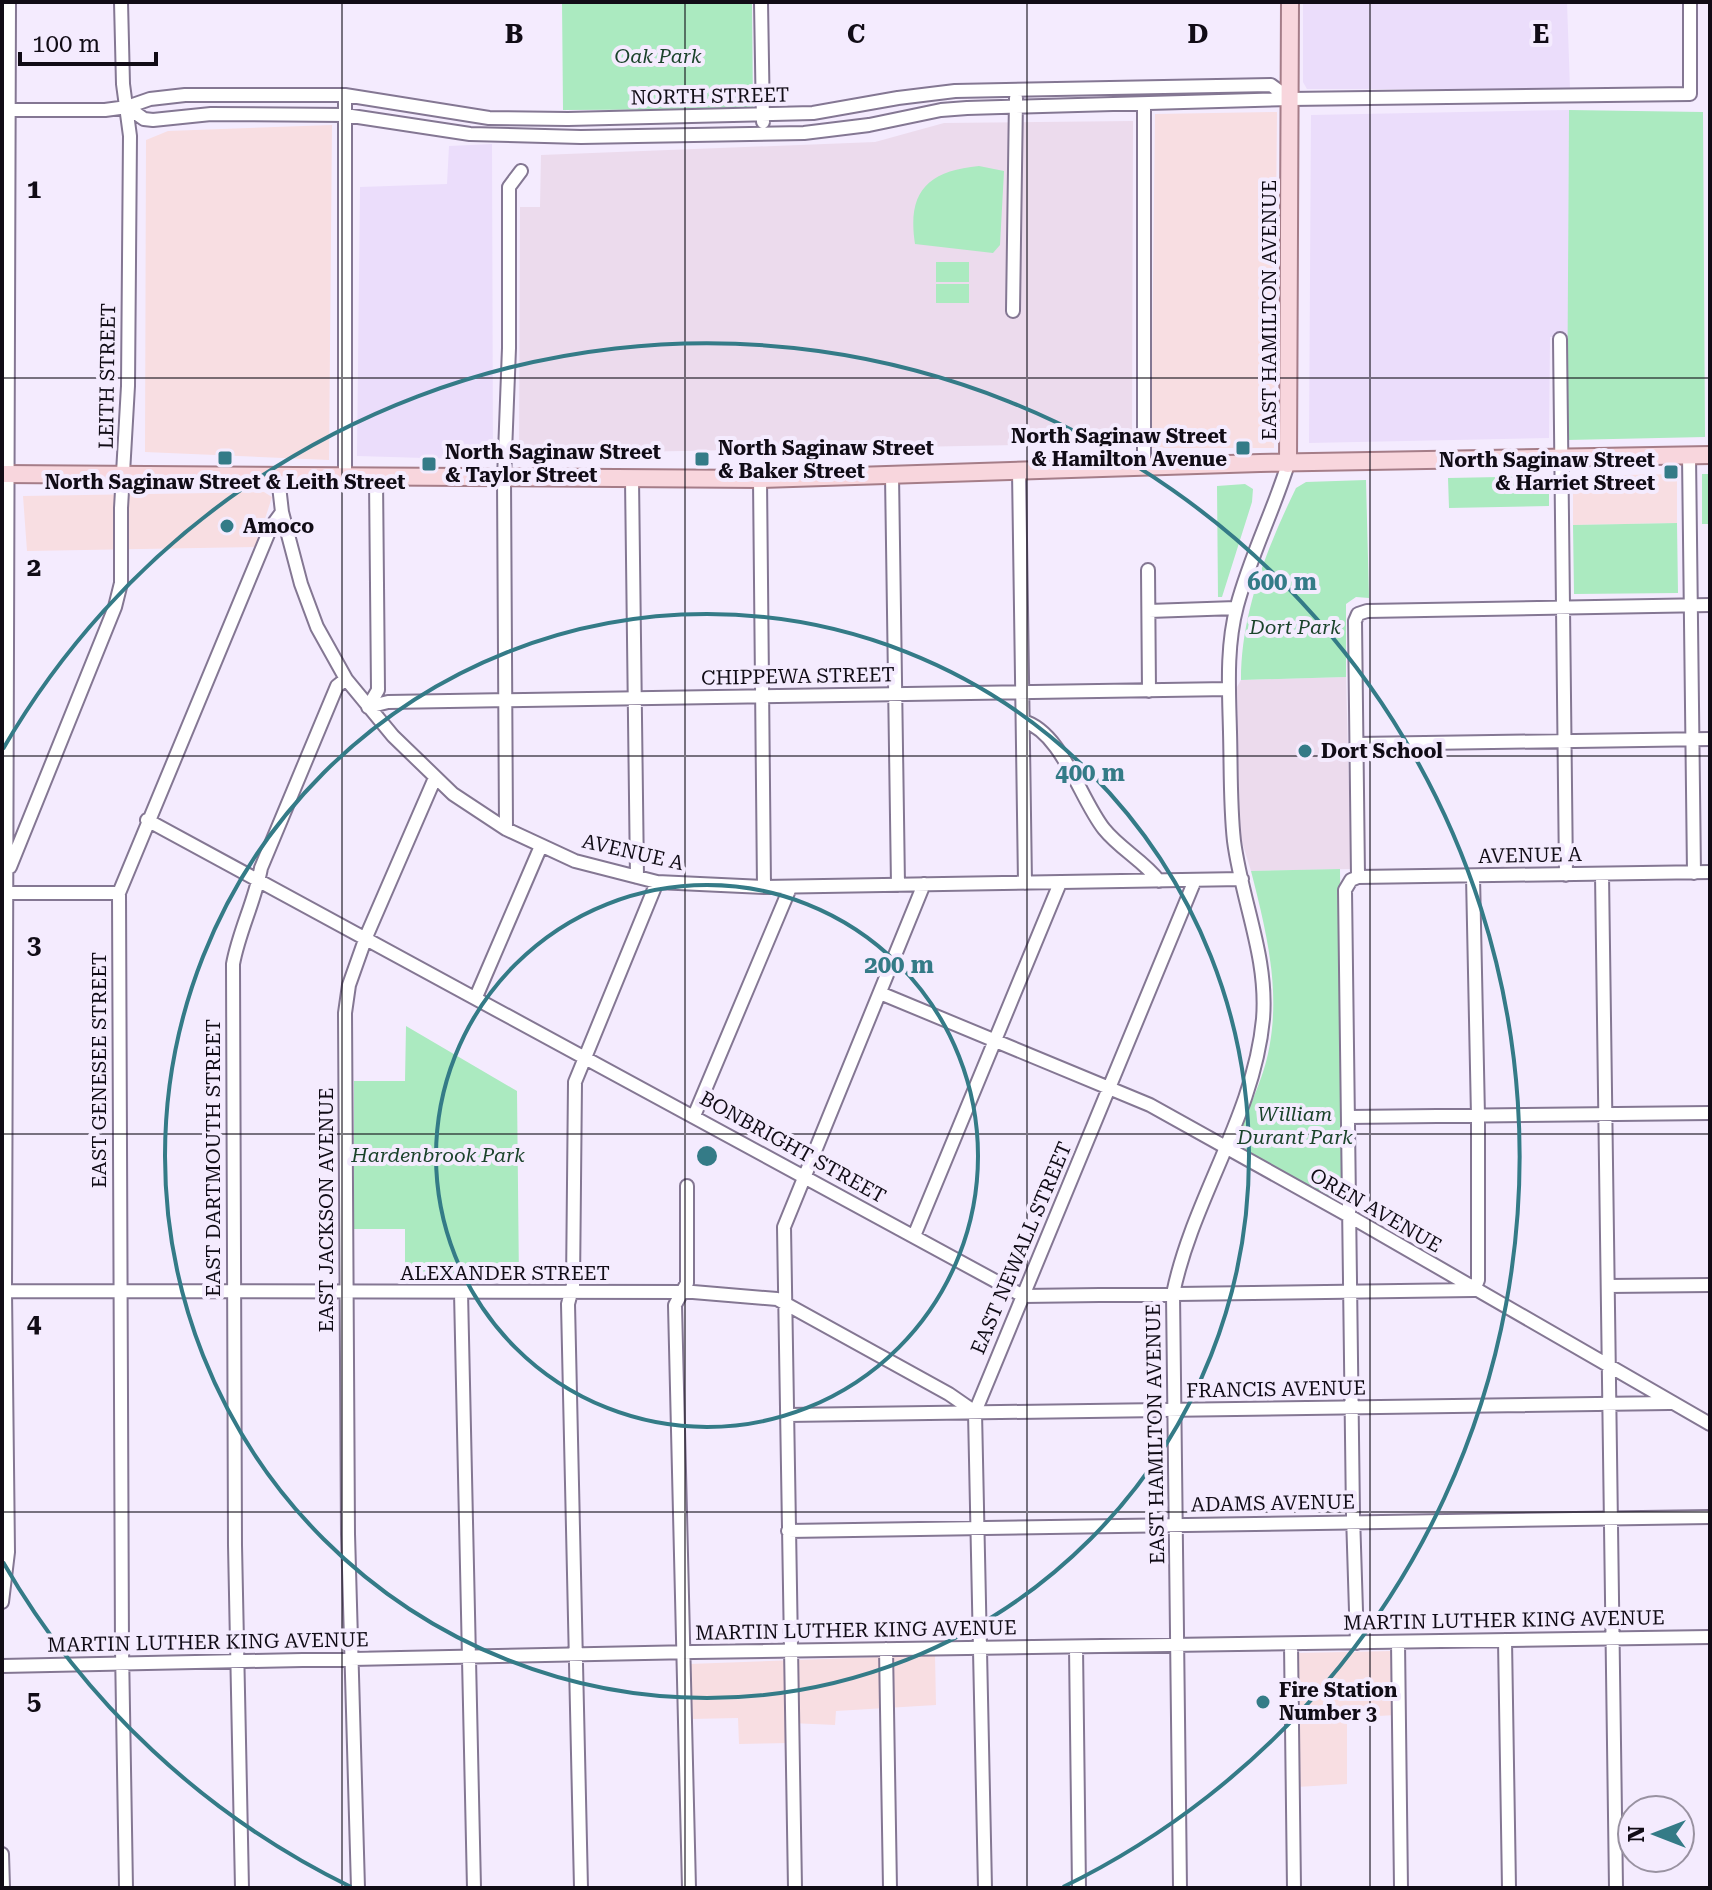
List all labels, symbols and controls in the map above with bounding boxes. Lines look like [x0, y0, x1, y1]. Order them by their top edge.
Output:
scale bar [20, 16, 156, 66]
text: B [505, 19, 523, 49]
text: C [847, 19, 865, 49]
text: D [1188, 19, 1208, 49]
text: E [1533, 19, 1549, 49]
text: 100 m [32, 30, 100, 58]
park label: Oak Park [614, 44, 702, 68]
street label: NORTH STREET [630, 83, 790, 109]
text: 1 [27, 174, 41, 204]
street label: EAST HAMILTON AVENUE [1257, 180, 1281, 440]
street label: LEITH STREET [94, 303, 120, 449]
place label: North Saginaw Street & Hamilton Avenue [1011, 424, 1227, 471]
place label: North Saginaw Street & Baker Street [718, 436, 934, 483]
marker: North Saginaw Street & Hamilton Avenue [1234, 439, 1252, 457]
place label: North Saginaw Street & Taylor Street [445, 440, 661, 487]
place label: North Saginaw Street & Harriet Street [1439, 448, 1655, 495]
marker: North Saginaw Street & Leith Street [216, 449, 234, 467]
marker: North Saginaw Street & Baker Street [693, 450, 711, 468]
marker: North Saginaw Street & Taylor Street [420, 455, 438, 473]
marker: North Saginaw Street & Harriet Street [1662, 463, 1680, 481]
place label: North Saginaw Street & Leith Street [45, 470, 405, 494]
place label: Amoco [243, 514, 314, 538]
marker: Amoco [218, 517, 236, 535]
text: 2 [27, 552, 41, 582]
text: 600 m [1247, 568, 1317, 596]
park label: Dort Park [1248, 615, 1341, 639]
street label: CHIPPEWA STREET [701, 662, 895, 690]
place label: Dort School [1321, 739, 1443, 763]
marker: Dort School [1296, 742, 1314, 760]
text: 400 m [1055, 759, 1125, 787]
street label: AVENUE A [580, 829, 686, 875]
street label: AVENUE A [1478, 842, 1582, 868]
text: 3 [27, 930, 41, 960]
text: 200 m [864, 951, 934, 979]
street label: EAST GENESEE STREET [87, 952, 111, 1188]
street label: EAST DARTMOUTH STREET [201, 1019, 225, 1297]
street label: BONBRIGHT STREET [696, 1086, 890, 1208]
street label: EAST JACKSON AVENUE [314, 1088, 338, 1332]
park label: William Durant Park [1236, 1102, 1353, 1149]
street label: EAST NEWALL STREET [965, 1138, 1077, 1358]
centre of rings [693, 1142, 721, 1170]
park label: Hardenbrook Park [350, 1143, 525, 1167]
street label: OREN AVENUE [1306, 1163, 1446, 1257]
street label: ALEXANDER STREET [400, 1261, 610, 1285]
street label: EAST HAMILTON AVENUE [1141, 1303, 1169, 1565]
text: 4 [27, 1308, 42, 1338]
street label: FRANCIS AVENUE [1186, 1375, 1366, 1403]
street label: ADAMS AVENUE [1191, 1490, 1355, 1516]
street label: MARTIN LUTHER KING AVENUE [1343, 1605, 1665, 1635]
street label: MARTIN LUTHER KING AVENUE [695, 1615, 1017, 1645]
street label: MARTIN LUTHER KING AVENUE [47, 1627, 369, 1657]
place label: Fire Station Number 3 [1279, 1678, 1398, 1725]
text: 5 [27, 1686, 41, 1716]
marker: Fire Station Number 3 [1254, 1693, 1272, 1711]
north arrow [1616, 1794, 1696, 1874]
text: N [1624, 1825, 1649, 1842]

